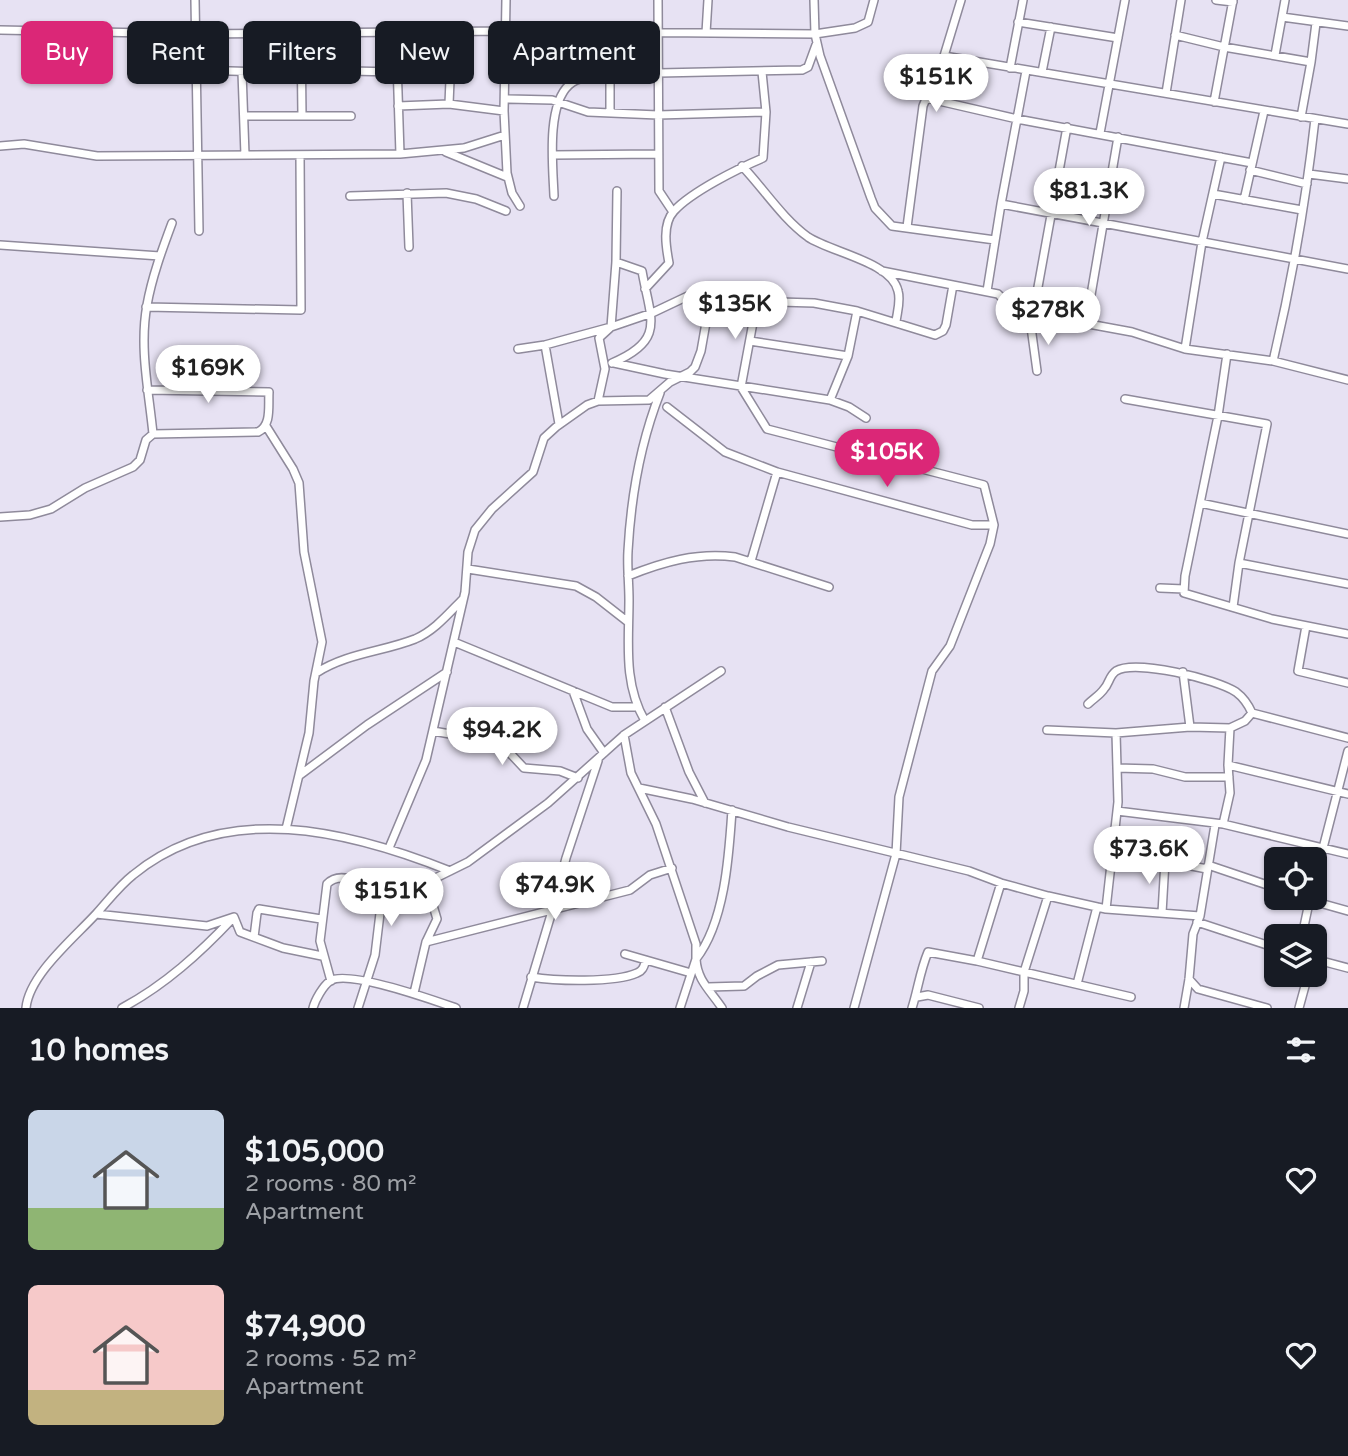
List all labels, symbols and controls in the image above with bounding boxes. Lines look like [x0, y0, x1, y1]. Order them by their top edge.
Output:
chip: Buy [21, 21, 113, 84]
chip: Rent [127, 21, 229, 84]
chip: Filters [243, 21, 361, 84]
chip: New [375, 21, 474, 84]
chip: Apartment [488, 21, 660, 84]
pin: $151K [887, 54, 985, 114]
text: $151K [900, 63, 972, 91]
pin: $81.3K [1032, 168, 1146, 228]
text: $81.3K [1050, 177, 1128, 205]
pin: $135K [686, 282, 784, 341]
pin: $278K [999, 288, 1097, 347]
text: $135K [699, 290, 771, 318]
text: $278K [1012, 296, 1084, 324]
pin: $169K [159, 346, 257, 405]
text: $169K [172, 354, 244, 382]
pin: $105K [838, 430, 936, 489]
text: $105K [851, 438, 923, 466]
pin: $94.2K [445, 708, 559, 767]
text: $94.2K [463, 716, 541, 744]
pin: $73.6K [1092, 826, 1206, 886]
text: $73.6K [1110, 835, 1188, 863]
map controls [1264, 847, 1327, 987]
button: locate [1264, 847, 1327, 910]
pin: $74.9K [498, 862, 612, 922]
pin: $151K [342, 869, 440, 928]
text: $74.9K [516, 871, 594, 899]
text: $151K [355, 877, 427, 905]
button: layers [1264, 924, 1327, 987]
icon: filters [1282, 1031, 1320, 1069]
text: 10 homes [28, 1032, 169, 1069]
text: $105,000 [245, 1133, 384, 1170]
icon: home [84, 1138, 168, 1222]
icon: heart [1282, 1161, 1320, 1199]
text: 2 rooms · 80 m² [245, 1170, 416, 1198]
text: Apartment [245, 1198, 364, 1226]
text: $74,900 [245, 1308, 365, 1345]
icon: home [84, 1313, 168, 1397]
icon: heart [1282, 1336, 1320, 1374]
text: 2 rooms · 52 m² [245, 1345, 416, 1373]
text: Apartment [245, 1373, 364, 1401]

